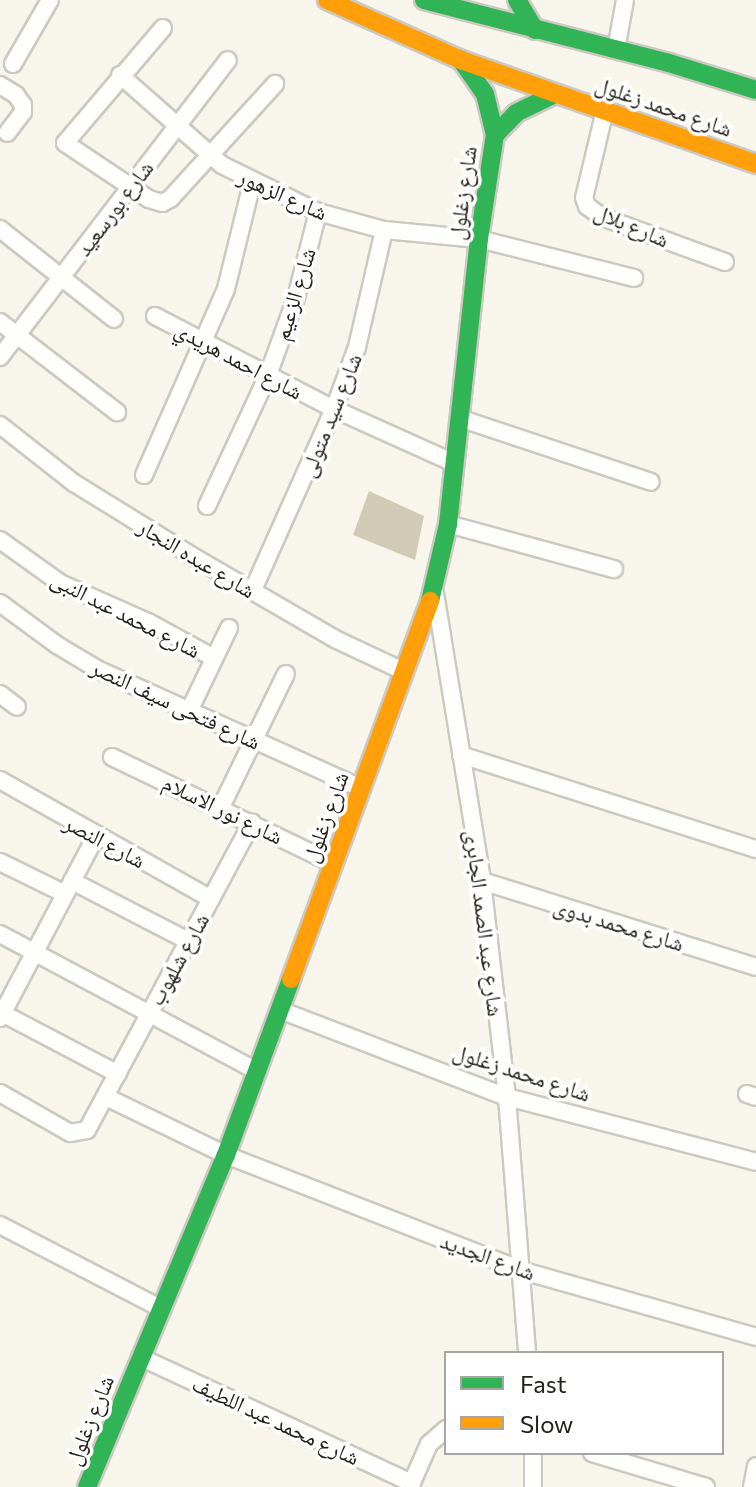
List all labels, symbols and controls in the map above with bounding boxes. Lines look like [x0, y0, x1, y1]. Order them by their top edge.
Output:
street label: شارع محمد زغلول [592, 70, 736, 142]
street label: شارع زغلول [442, 144, 482, 242]
street label: شارع بورسعيد [70, 155, 158, 261]
street label: شارع الزهور [234, 163, 332, 225]
street label: شارع بلال [591, 197, 673, 253]
street label: شارع الزعيم [267, 244, 321, 344]
street label: شارع احمد هريدي [171, 315, 307, 405]
street label: شارع سيد متولى [293, 349, 367, 481]
street label: شارع عبده النجار [134, 513, 260, 603]
street label: شارع محمد عبد النبى [47, 565, 205, 663]
street label: شارع فتحى سيف النصر [87, 653, 265, 755]
street label: شارع زغلول [296, 768, 354, 866]
street label: شارع نور الاسلام [159, 769, 287, 849]
street label: شارع النصر [60, 809, 150, 873]
street label: شارع عبد الصمد الجابرى [460, 828, 510, 1018]
street label: شارع محمد بدوى [551, 892, 687, 956]
street label: شارع شلهوب [142, 908, 214, 1010]
street label: شارع محمد زغلول [450, 1037, 594, 1107]
street label: شارع الجديد [437, 1227, 539, 1285]
legend [444, 1351, 724, 1455]
text: Fast [520, 1369, 567, 1398]
street label: شارع محمد عبد اللطيف [188, 1370, 364, 1470]
street label: شارع زغلول [59, 1371, 119, 1469]
text: Slow [520, 1409, 573, 1438]

